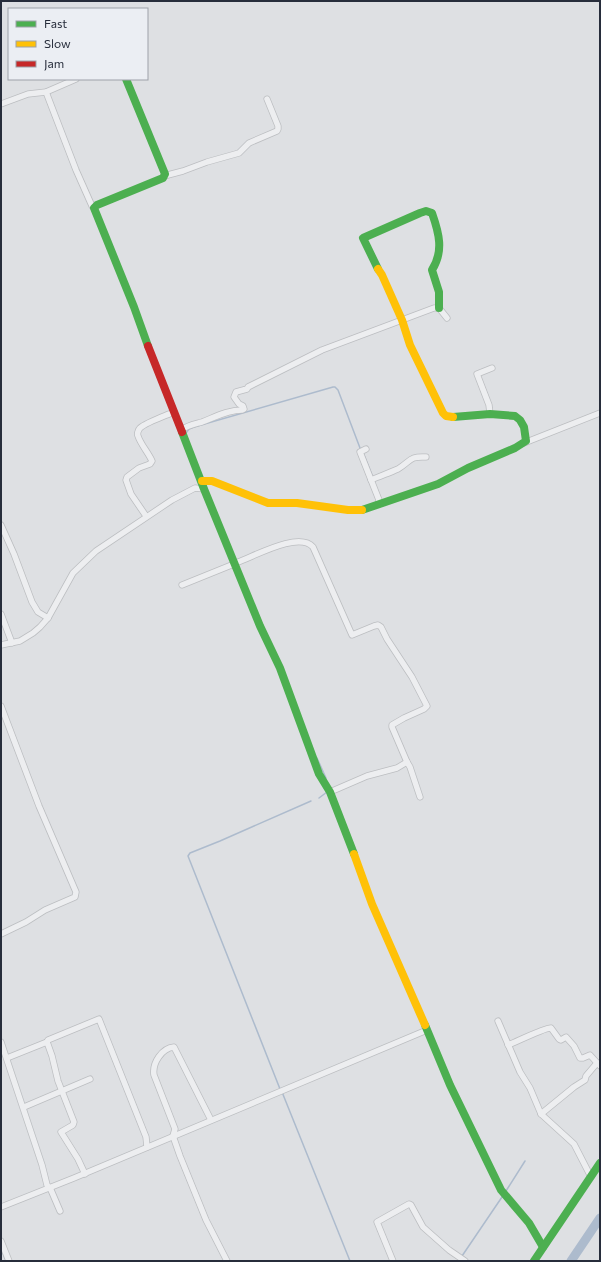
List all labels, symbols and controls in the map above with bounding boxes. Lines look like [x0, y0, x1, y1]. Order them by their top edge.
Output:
legend [8, 8, 148, 80]
text: Fast [44, 16, 67, 30]
text: Slow [44, 36, 71, 50]
text: Jam [44, 56, 64, 71]

